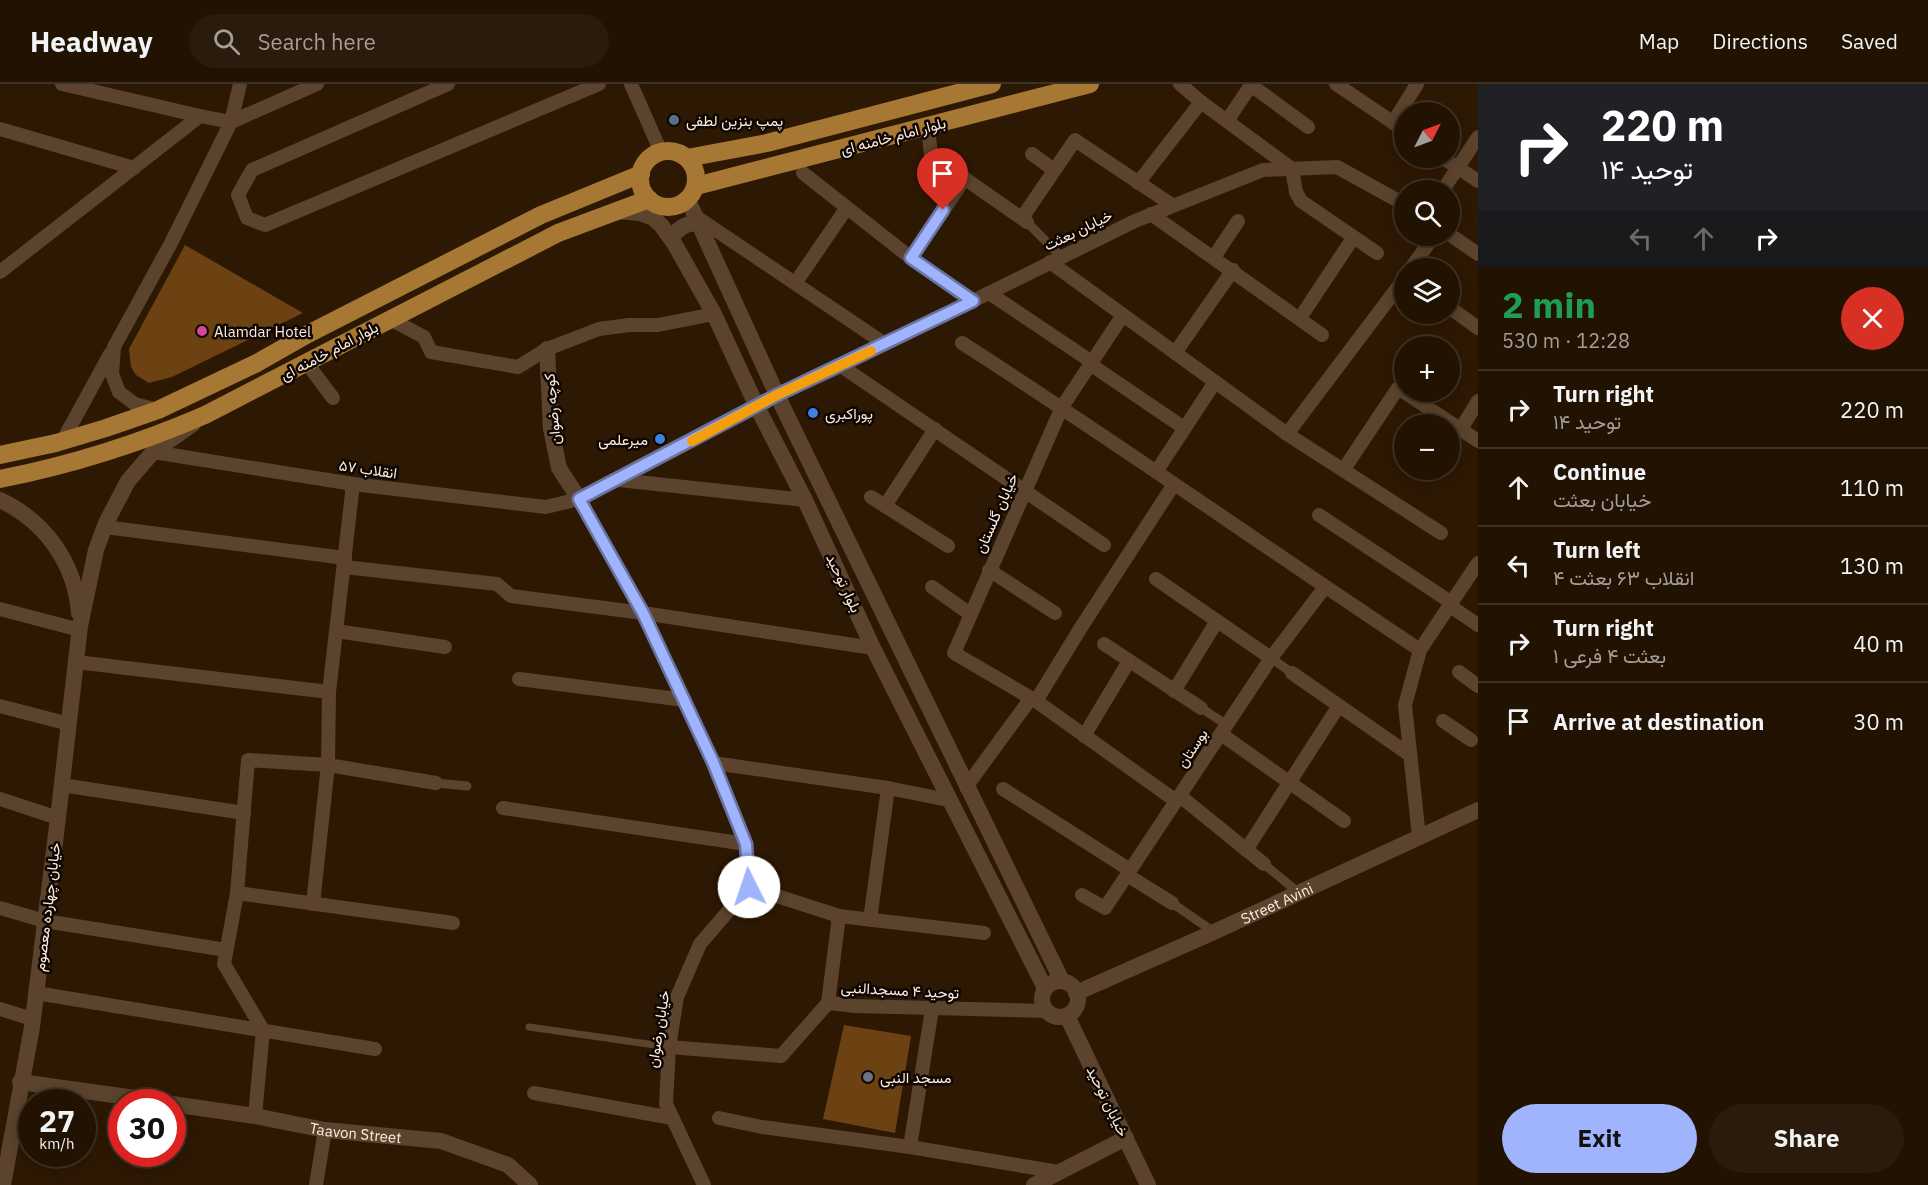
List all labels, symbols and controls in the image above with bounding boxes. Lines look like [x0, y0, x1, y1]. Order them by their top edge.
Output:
search box [189, 14, 609, 68]
text: Headway [30, 23, 153, 60]
icon: search [210, 25, 243, 58]
text: Search here [258, 27, 376, 56]
text: Map [1639, 27, 1679, 55]
text: Directions [1712, 27, 1808, 55]
text: Saved [1841, 27, 1898, 55]
text: 220 m [1601, 98, 1724, 153]
north arrow [1394, 102, 1460, 168]
map controls [1394, 102, 1460, 480]
icon: right [1502, 108, 1580, 186]
place label: پمپ بنزین لطفی [686, 111, 783, 131]
marker: پمپ بنزین لطفی [667, 113, 681, 127]
street label: بلوار امام خامنه ای [838, 113, 948, 160]
pin [917, 148, 968, 210]
text: توحید ۱۴ [1601, 151, 1693, 186]
icon: arrive [926, 157, 959, 190]
button: search [1394, 180, 1460, 246]
street label: خیابان بعثت [1041, 205, 1115, 255]
icon: left [1624, 222, 1657, 255]
icon: ahead [1687, 222, 1720, 255]
icon: right [1750, 222, 1783, 255]
button: layers [1394, 258, 1460, 324]
text: 2 min [1502, 281, 1596, 328]
button: close [1841, 287, 1904, 350]
street label: بلوار امام خامنه ای [277, 317, 382, 386]
place label: Alamdar Hotel [214, 322, 311, 341]
marker: Alamdar Hotel [195, 324, 209, 338]
text: 530 m · 12:28 [1502, 327, 1630, 354]
button: + [1394, 336, 1460, 402]
street label: کوچه رضوان [539, 372, 566, 445]
text: Turn right [1553, 379, 1654, 408]
icon: right [1502, 393, 1535, 426]
text: 220 m [1840, 395, 1904, 424]
place label: پوراکبری [825, 404, 873, 424]
marker: پوراکبری [806, 406, 820, 420]
text: توحید ۱۴ [1553, 408, 1621, 435]
button: − [1394, 414, 1460, 480]
place label: میرعلمی [598, 430, 648, 450]
marker: میرعلمی [653, 432, 667, 446]
street label: انقلاب ۵۷ [338, 456, 398, 482]
text: Continue [1553, 457, 1646, 486]
street label: خیابان گلستان [970, 470, 1022, 556]
icon: ahead [1502, 471, 1535, 504]
text: 110 m [1840, 473, 1904, 502]
text: خیابان بعثت [1553, 486, 1651, 513]
text: Turn left [1553, 535, 1641, 564]
icon: left [1502, 549, 1535, 582]
street label: بلوار توحید [822, 551, 866, 615]
text: 130 m [1840, 551, 1904, 580]
text: انقلاب ۶۳ بعثت ۴ [1553, 564, 1694, 591]
text: Turn right [1553, 613, 1654, 642]
icon: right [1502, 627, 1535, 660]
text: 40 m [1853, 629, 1904, 658]
text: بعثت ۴ فرعی ۱ [1553, 642, 1666, 669]
icon: arrive [1502, 705, 1535, 738]
text: Arrive at destination [1553, 707, 1764, 736]
text: 30 m [1853, 707, 1904, 736]
street label: بوستان [1172, 725, 1212, 771]
street label: خیابان چهارده معصوم [30, 841, 65, 973]
position arrow [717, 855, 781, 919]
street label: Street Avini [1238, 878, 1316, 928]
street label: توحید ۴ مسجدالنبی [840, 977, 960, 1004]
street label: خیابان رضوان [642, 989, 674, 1069]
street label: خیابان توحید [1083, 1063, 1133, 1139]
place label: مسجد النبی [880, 1068, 952, 1088]
marker: مسجد النبی [861, 1070, 875, 1084]
speed limit sign: 30 [108, 1089, 186, 1167]
text: 27 [39, 1101, 75, 1140]
button: Exit [1502, 1104, 1697, 1173]
button: Share [1709, 1104, 1904, 1173]
street label: Taavon Street [308, 1118, 402, 1147]
text: km/h [39, 1134, 75, 1153]

